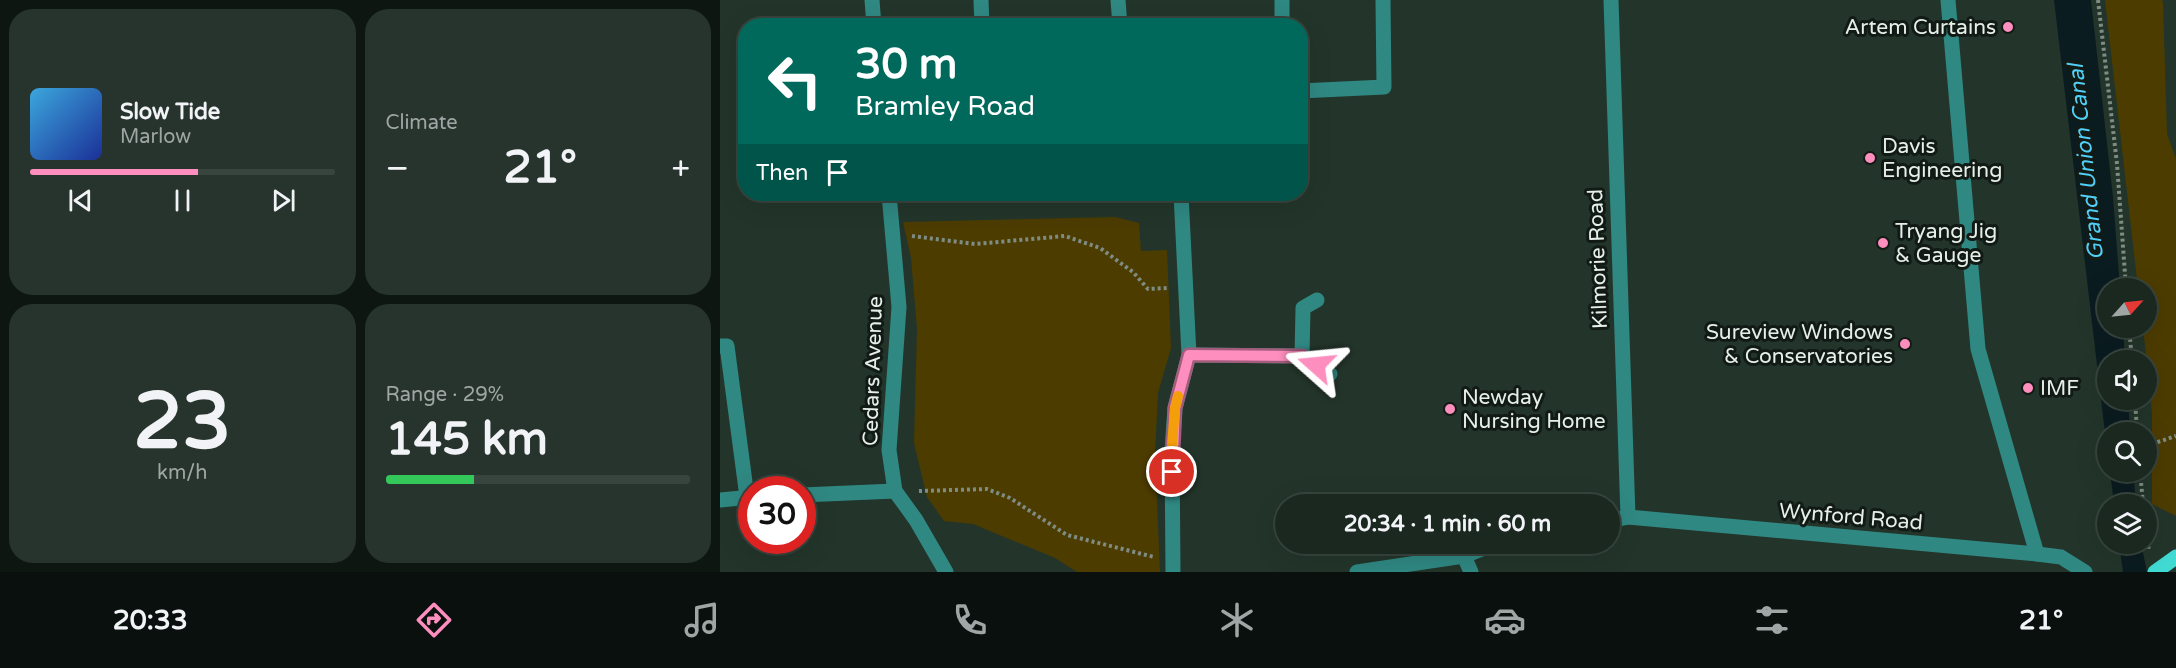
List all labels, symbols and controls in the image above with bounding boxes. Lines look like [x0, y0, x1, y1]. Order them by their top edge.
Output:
place label: Artem Curtains [1845, 15, 1996, 40]
marker: Artem Curtains [2001, 20, 2015, 34]
text: 30 m [855, 39, 957, 90]
icon: left [756, 42, 834, 120]
water label: Grand Union Canal [2063, 60, 2109, 261]
text: Bramley Road [855, 90, 1035, 123]
text: Slow Tide [120, 99, 220, 125]
text: Climate [386, 111, 458, 135]
text: Marlow [120, 125, 191, 149]
place label: Davis Engineering [1882, 134, 2002, 183]
text: 21° [503, 141, 577, 195]
text: − [386, 149, 409, 188]
text: + [671, 149, 690, 188]
marker: Davis Engineering [1863, 151, 1877, 165]
icon: arrive [821, 156, 854, 189]
text: Then [756, 160, 809, 186]
icon: previous [64, 184, 97, 217]
icon: pause [166, 184, 199, 217]
icon: next [267, 184, 300, 217]
street label: Kilmorie Road [1583, 189, 1613, 329]
place label: Tryang Jig & Gauge [1895, 219, 1997, 268]
marker: Tryang Jig & Gauge [1876, 236, 1890, 250]
north arrow [2097, 278, 2157, 338]
map controls [2097, 278, 2157, 554]
street label: Cedars Avenue [858, 296, 888, 446]
place label: Sureview Windows & Conservatories [1706, 320, 1893, 369]
position arrow [1284, 333, 1348, 397]
marker: Sureview Windows & Conservatories [1898, 337, 1912, 351]
button: sound [2097, 350, 2157, 410]
text: 23 [133, 375, 231, 469]
place label: IMF [2040, 376, 2079, 401]
marker: IMF [2021, 381, 2035, 395]
text: Range · 29% [386, 383, 504, 407]
place label: Newday Nursing Home [1462, 385, 1606, 434]
marker: Newday Nursing Home [1443, 402, 1457, 416]
text: 145 km [386, 413, 548, 467]
button: search [2097, 422, 2157, 482]
pin [1146, 446, 1197, 497]
icon: arrive [1155, 455, 1188, 488]
text: km/h [157, 461, 207, 485]
speed limit sign: 30 [738, 476, 816, 554]
button: layers [2097, 494, 2157, 554]
street label: Wynford Road [1778, 498, 1924, 536]
text: 20:34 · 1 min · 60 m [1344, 511, 1551, 537]
icon: directions [413, 599, 455, 641]
icon: music [681, 599, 723, 641]
icon: phone [949, 599, 991, 641]
icon: climate [1216, 599, 1258, 641]
icon: car [1484, 599, 1526, 641]
icon: filters [1751, 599, 1793, 641]
text: 20:33 [113, 604, 188, 637]
text: 21° [2019, 604, 2063, 637]

